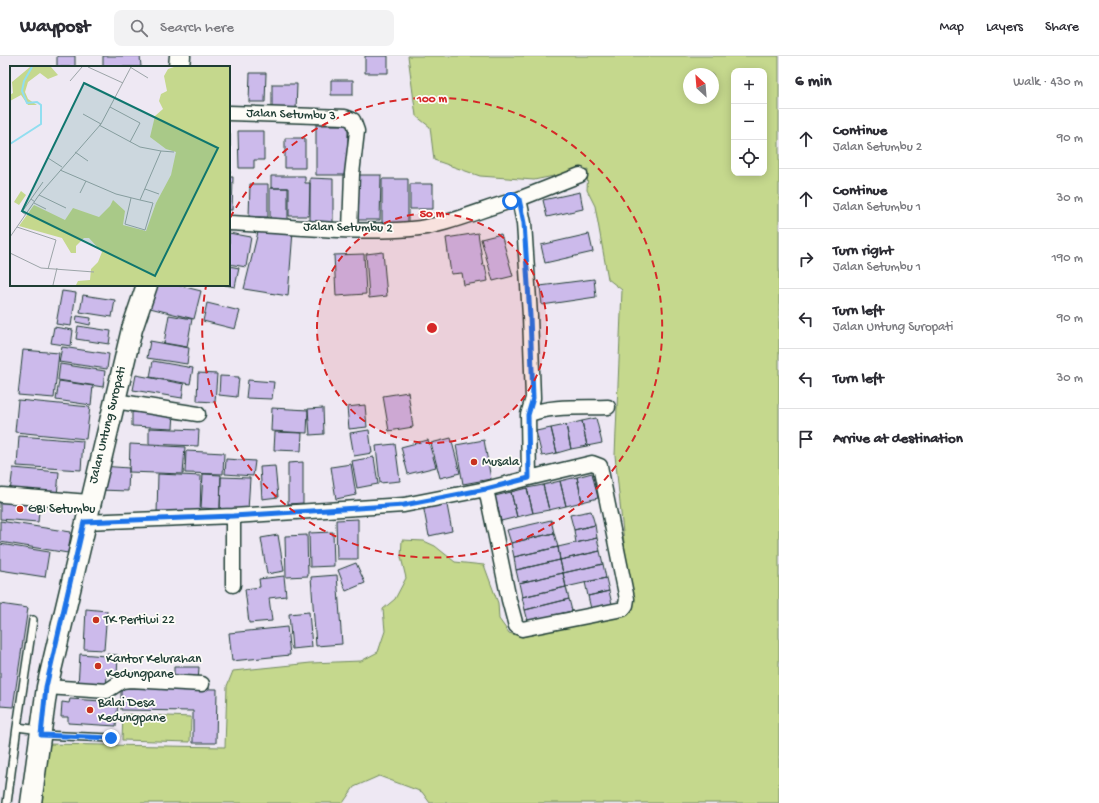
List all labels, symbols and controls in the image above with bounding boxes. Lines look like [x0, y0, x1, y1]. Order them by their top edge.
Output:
search box [114, 10, 394, 46]
text: Waypost [20, 16, 90, 39]
icon: search [128, 17, 150, 39]
text: Search here [160, 19, 234, 37]
text: Map [940, 19, 964, 36]
text: Layers [986, 19, 1023, 36]
text: Share [1045, 19, 1079, 36]
inset map [10, 66, 230, 286]
north arrow [683, 68, 719, 104]
map controls [731, 68, 767, 176]
button: + [731, 68, 767, 104]
text: 6 min [795, 72, 831, 92]
text: Walk · 430 m [1013, 75, 1083, 90]
text: 100 m [416, 93, 447, 107]
button: − [731, 104, 767, 140]
street label: Jalan Setumbu 3 [246, 106, 336, 124]
text: Continue [833, 122, 887, 140]
icon: ahead [795, 128, 817, 150]
text: 90 m [1057, 131, 1083, 146]
button: locate [731, 140, 767, 176]
text: Jalan Setumbu 2 [833, 140, 922, 155]
text: Continue [833, 182, 887, 200]
icon: ahead [795, 188, 817, 210]
text: 30 m [1057, 191, 1083, 206]
route start [502, 192, 520, 210]
text: Jalan Setumbu 1 [833, 200, 921, 215]
text: 50 m [420, 208, 445, 222]
street label: Jalan Setumbu 2 [303, 220, 393, 236]
text: Turn right [833, 242, 893, 260]
icon: right [795, 248, 817, 270]
text: 190 m [1052, 251, 1083, 266]
text: Jalan Setumbu 1 [833, 260, 921, 275]
text: Turn left [833, 302, 884, 320]
icon: left [795, 308, 817, 330]
text: 90 m [1057, 311, 1083, 326]
text: Jalan Untung Suropati [833, 320, 953, 335]
centre of rings [425, 321, 439, 335]
street label: Jalan Untung Suropati [86, 365, 130, 485]
icon: left [795, 368, 817, 390]
text: Turn left [833, 370, 884, 388]
text: 30 m [1057, 371, 1083, 386]
icon: arrive [795, 428, 817, 450]
text: Arrive at destination [833, 430, 963, 448]
place label: Musala [482, 455, 520, 470]
marker: Musala [469, 457, 479, 467]
place label: GBI Setumbu [28, 502, 95, 517]
marker: GBI Setumbu [15, 504, 25, 514]
place label: TK Pertiwi 22 [103, 613, 175, 628]
marker: TK Pertiwi 22 [91, 615, 101, 625]
place label: Kantor Kelurahan Kedungpane [106, 652, 202, 682]
marker: Kantor Kelurahan Kedungpane [93, 661, 103, 671]
place label: Balai Desa Kedungpane [97, 696, 166, 726]
marker: Balai Desa Kedungpane [85, 705, 95, 715]
route end [102, 729, 120, 747]

